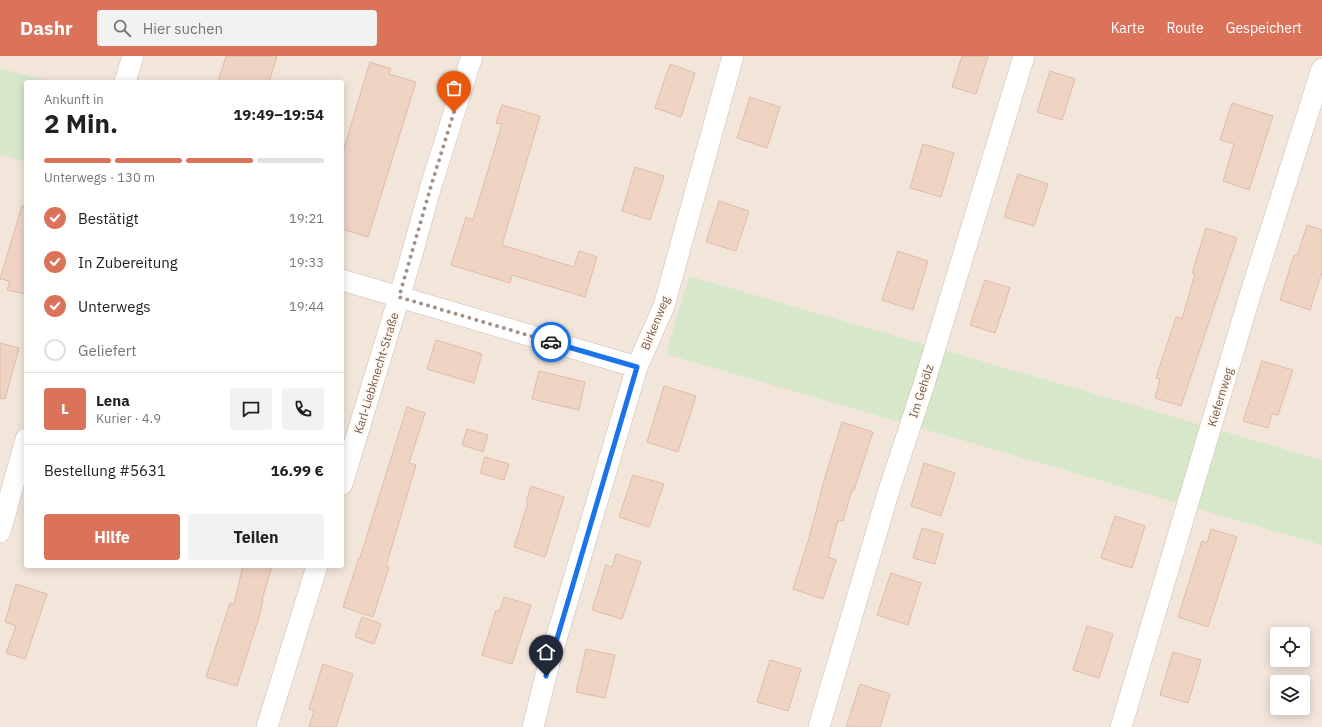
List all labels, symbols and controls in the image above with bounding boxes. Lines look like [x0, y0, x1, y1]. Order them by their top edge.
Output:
search box [97, 10, 377, 46]
text: Dashr [20, 16, 73, 40]
icon: search [111, 17, 133, 39]
text: Hier suchen [143, 19, 223, 38]
text: Karte [1111, 19, 1145, 37]
text: Route [1167, 19, 1204, 37]
text: Gespeichert [1226, 19, 1302, 37]
pin [437, 71, 471, 112]
icon: bag [443, 77, 465, 99]
text: Ankunft in [44, 91, 104, 108]
text: 19:49–19:54 [233, 105, 324, 124]
text: 2 Min. [44, 106, 118, 140]
text: Unterwegs · 130 m [44, 169, 155, 186]
icon: check [44, 207, 66, 229]
text: Bestätigt [78, 209, 139, 228]
text: 19:21 [289, 210, 324, 227]
icon: check [44, 251, 66, 273]
text: In Zubereitung [78, 253, 178, 272]
text: 19:33 [289, 254, 324, 271]
street label: Birkenweg [637, 293, 673, 352]
icon: check [44, 295, 66, 317]
text: Unterwegs [78, 297, 151, 316]
text: 19:44 [289, 298, 324, 315]
street label: Karl-Liebknecht-Straße [350, 310, 402, 435]
courier [531, 322, 571, 362]
icon: car [540, 331, 562, 353]
text: Geliefert [78, 341, 137, 360]
street label: Im Gehölz [905, 362, 937, 420]
street label: Kiefernweg [1204, 365, 1236, 428]
button: chat [230, 388, 272, 430]
button: phone [282, 388, 324, 430]
text: Lena [96, 391, 130, 410]
text: L [61, 399, 69, 418]
text: Kurier · 4.9 [96, 410, 161, 427]
text: Bestellung #5631 [44, 461, 166, 480]
text: 16.99 € [270, 461, 324, 480]
button: Hilfe [44, 514, 180, 560]
button: Teilen [188, 514, 324, 560]
map controls [1270, 627, 1310, 715]
button: locate [1270, 627, 1310, 667]
pin [529, 635, 563, 676]
icon: home [535, 641, 557, 663]
button: layers [1270, 675, 1310, 715]

